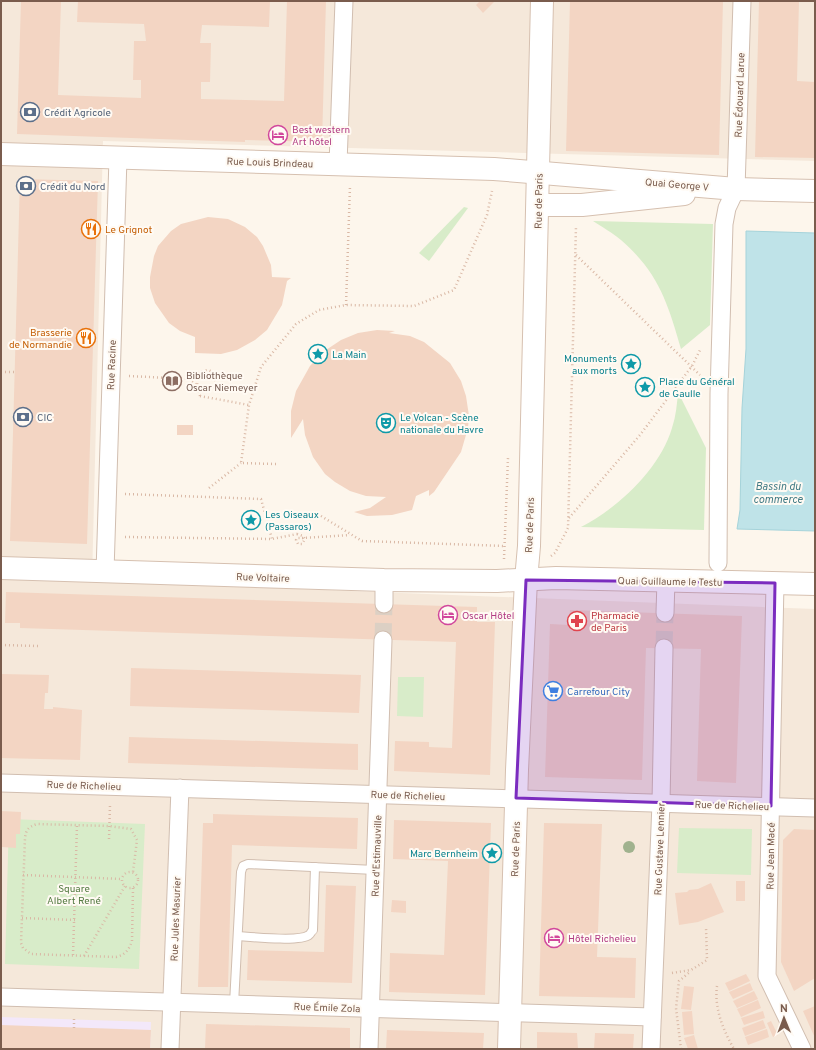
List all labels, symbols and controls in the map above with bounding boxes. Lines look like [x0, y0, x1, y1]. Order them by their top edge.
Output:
street label: Rue Édouard Larue [733, 52, 748, 138]
bank icon: Crédit Agricole [19, 101, 41, 123]
place label: Crédit Agricole [44, 107, 111, 120]
hotel icon: Best western Art hôtel [267, 124, 289, 146]
place label: Best western Art hôtel [292, 124, 350, 149]
street label: Rue Louis Brindeau [226, 155, 314, 172]
street label: Rue de Paris [533, 173, 546, 229]
bank icon: Crédit du Nord [15, 175, 37, 197]
street label: Quai George V [644, 176, 710, 195]
place label: Crédit du Nord [40, 181, 105, 194]
restaurant icon: Le Grignot [80, 218, 102, 240]
place label: Le Grignot [105, 224, 153, 237]
place label: Brasserie de Normandie [9, 327, 72, 352]
restaurant icon: Brasserie de Normandie [75, 327, 97, 349]
street label: Rue Racine [105, 340, 120, 391]
place icon: La Main [307, 343, 329, 365]
place label: La Main [332, 349, 366, 362]
place label: Monuments aux morts [564, 353, 617, 378]
place icon: Monuments aux morts [620, 353, 642, 375]
library icon: Bibliothèque Oscar Niemeyer [161, 370, 183, 392]
place label: Bibliothèque Oscar Niemeyer [186, 370, 258, 395]
place icon: Place du Général de Gaulle [634, 376, 656, 398]
place label: Place du Général de Gaulle [659, 376, 735, 401]
bank icon: CIC [12, 406, 34, 428]
place label: CIC [37, 412, 53, 425]
theatre icon: Le Volcan - Scène nationale du Havre [375, 412, 397, 434]
place label: Le Volcan - Scène nationale du Havre [400, 412, 484, 437]
water label: Bassin du commerce [753, 480, 803, 507]
street label: Rue de Paris [523, 497, 538, 553]
place icon: Les Oiseaux (Passaros) [240, 509, 262, 531]
place label: Les Oiseaux (Passaros) [265, 509, 319, 534]
street label: Rue Voltaire [236, 571, 290, 586]
street label: Quai Guillaume le Testu [618, 575, 722, 590]
hotel icon: Oscar Hôtel [437, 604, 459, 626]
place label: Oscar Hôtel [462, 610, 514, 623]
pharmacy icon: Pharmacie de Paris [566, 610, 588, 632]
place label: Pharmacie de Paris [591, 610, 639, 635]
supermarket icon: Carrefour City [542, 680, 564, 702]
place label: Carrefour City [567, 686, 630, 699]
street label: Rue de Richelieu [46, 779, 121, 794]
street label: Rue de Richelieu [370, 789, 445, 804]
street label: Rue de Richelieu [694, 799, 769, 814]
street label: Rue Gustave Lennier [652, 802, 669, 896]
street label: Rue d'Estimauville [370, 815, 385, 897]
street label: Rue de Paris [509, 821, 524, 877]
street label: Rue Jean Macé [764, 822, 779, 890]
place icon: Marc Bernheim [481, 842, 503, 864]
place label: Marc Bernheim [410, 848, 478, 861]
street label: Rue Jules Masurier [169, 876, 184, 962]
park label: Square Albert René [47, 883, 101, 908]
hotel icon: Hôtel Richelieu [543, 927, 565, 949]
place label: Hôtel Richelieu [568, 933, 636, 946]
north arrow [764, 998, 804, 1038]
street label: Rue Émile Zola [293, 1001, 361, 1016]
text: N [780, 1002, 788, 1016]

